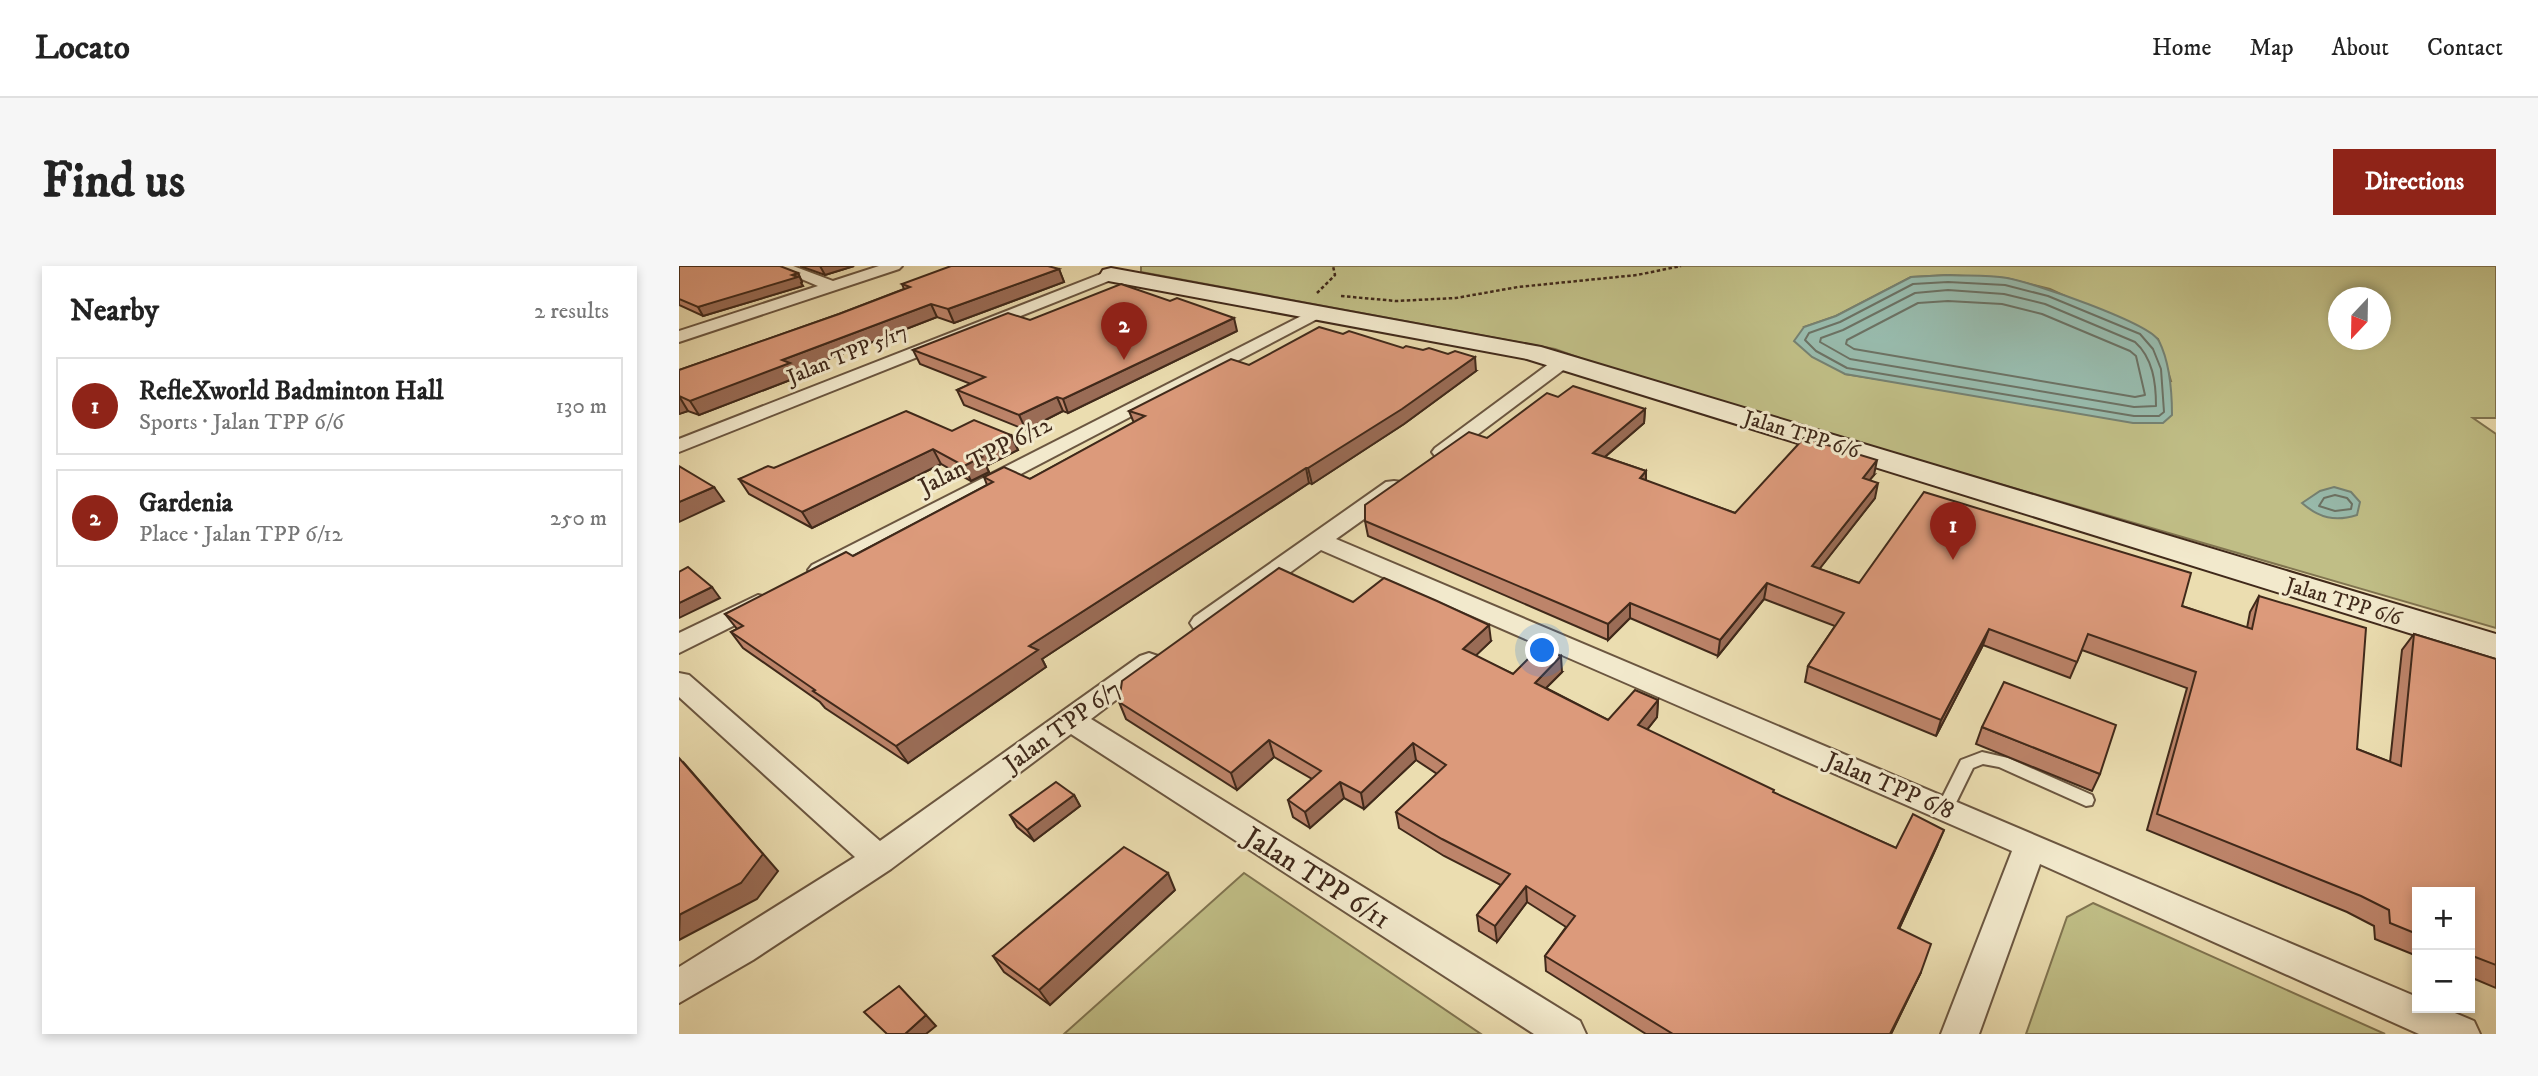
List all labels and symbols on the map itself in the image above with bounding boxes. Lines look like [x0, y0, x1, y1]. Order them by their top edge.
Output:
north arrow [2328, 287, 2391, 350]
pin: 2 [1101, 302, 1147, 360]
street label: Jalan TPP 5/17 [782, 319, 911, 391]
street label: Jalan TPP 6/6 [1739, 404, 1864, 465]
street label: Jalan TPP 6/12 [912, 409, 1057, 503]
pin: 1 [1930, 502, 1976, 560]
street label: Jalan TPP 6/6 [2281, 571, 2406, 632]
your location [1525, 633, 1559, 667]
street label: Jalan TPP 6/7 [997, 674, 1127, 780]
street label: Jalan TPP 6/8 [1819, 745, 1958, 826]
street label: Jalan TPP 6/11 [1235, 818, 1397, 937]

